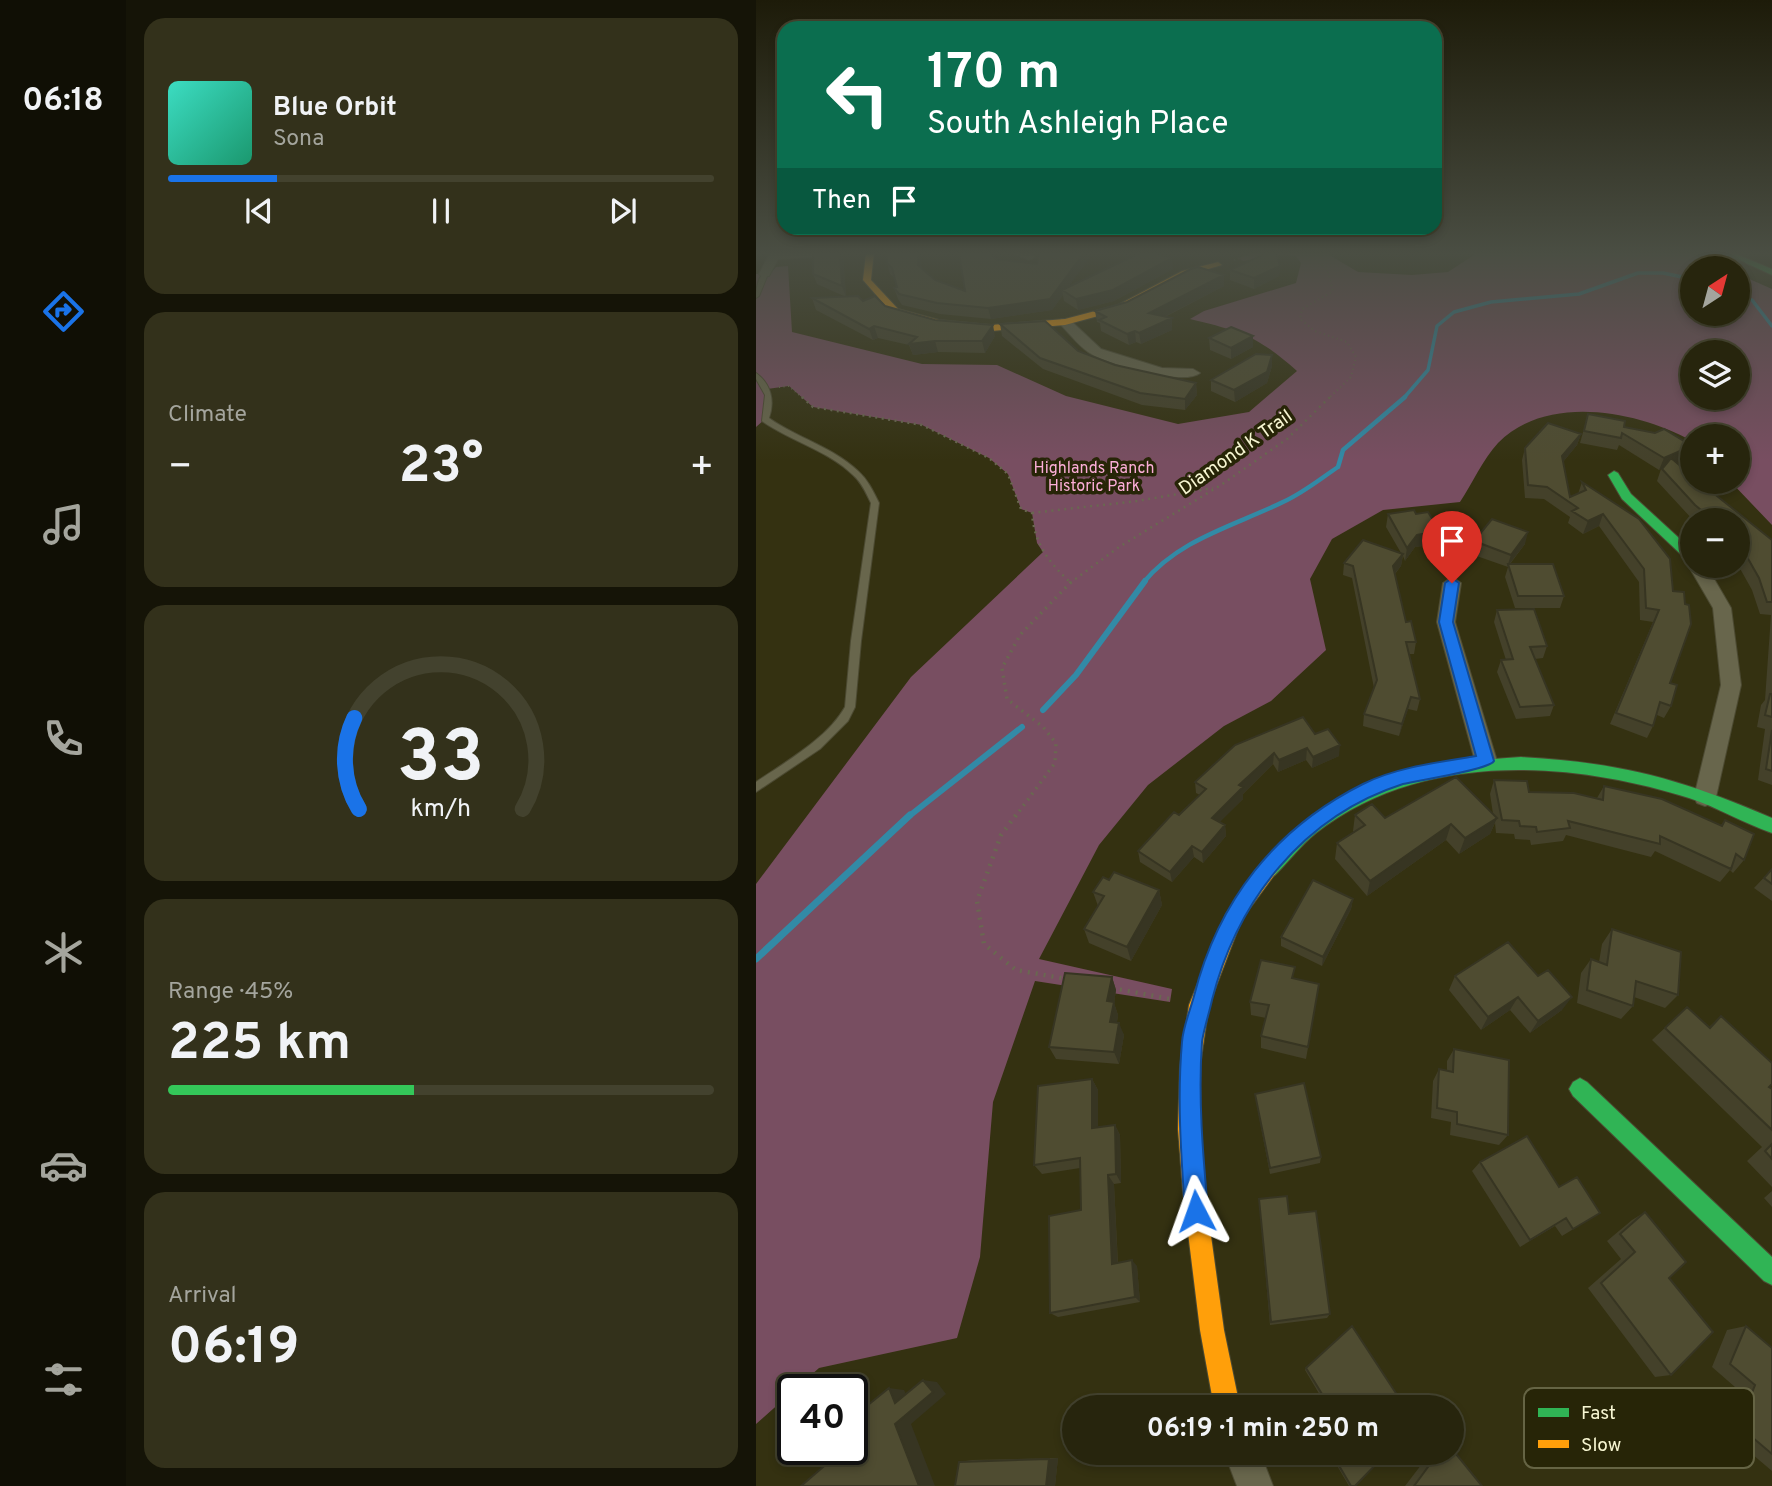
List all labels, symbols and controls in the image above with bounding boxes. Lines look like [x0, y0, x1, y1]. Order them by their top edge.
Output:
text: 170 m [927, 44, 1060, 106]
icon: left [812, 49, 903, 140]
text: 06:18 [22, 82, 104, 122]
text: Blue Orbit [273, 92, 397, 125]
text: South Ashleigh Place [927, 105, 1228, 145]
text: Sona [273, 125, 324, 154]
icon: arrive [885, 182, 923, 220]
text: Then [812, 185, 871, 218]
icon: previous [240, 192, 278, 230]
icon: pause [422, 192, 460, 230]
icon: next [604, 192, 642, 230]
north arrow [1680, 256, 1750, 326]
map controls [1680, 256, 1750, 578]
icon: directions [39, 287, 88, 336]
button: layers [1680, 340, 1750, 410]
text: Climate [168, 401, 247, 430]
street label: Diamond K Trail [1174, 405, 1298, 501]
button: + [1680, 424, 1750, 494]
text: 23° [399, 435, 483, 501]
text: − [168, 444, 193, 493]
text: + [689, 444, 714, 493]
park label: Highlands Ranch Historic Park [1034, 459, 1154, 497]
icon: music [39, 500, 88, 549]
button: − [1680, 508, 1750, 578]
pin [1422, 511, 1482, 583]
icon: arrive [1433, 522, 1471, 560]
icon: phone [39, 714, 88, 763]
text: 33 [397, 715, 485, 807]
text: km/h [411, 794, 471, 826]
icon: climate [39, 928, 88, 977]
text: Range · 45% [168, 978, 293, 1007]
text: 225 km [168, 1012, 351, 1078]
icon: car [39, 1141, 88, 1190]
position arrow [1159, 1174, 1233, 1248]
text: Arrival [168, 1282, 237, 1311]
text: 06:19 [168, 1316, 300, 1382]
icon: filters [39, 1355, 88, 1404]
speed limit sign: 40 [777, 1374, 868, 1465]
legend [1524, 1388, 1754, 1468]
text: Fast [1581, 1402, 1616, 1426]
text: 06:19 · 1 min · 250 m [1147, 1413, 1379, 1446]
text: Slow [1581, 1434, 1621, 1458]

